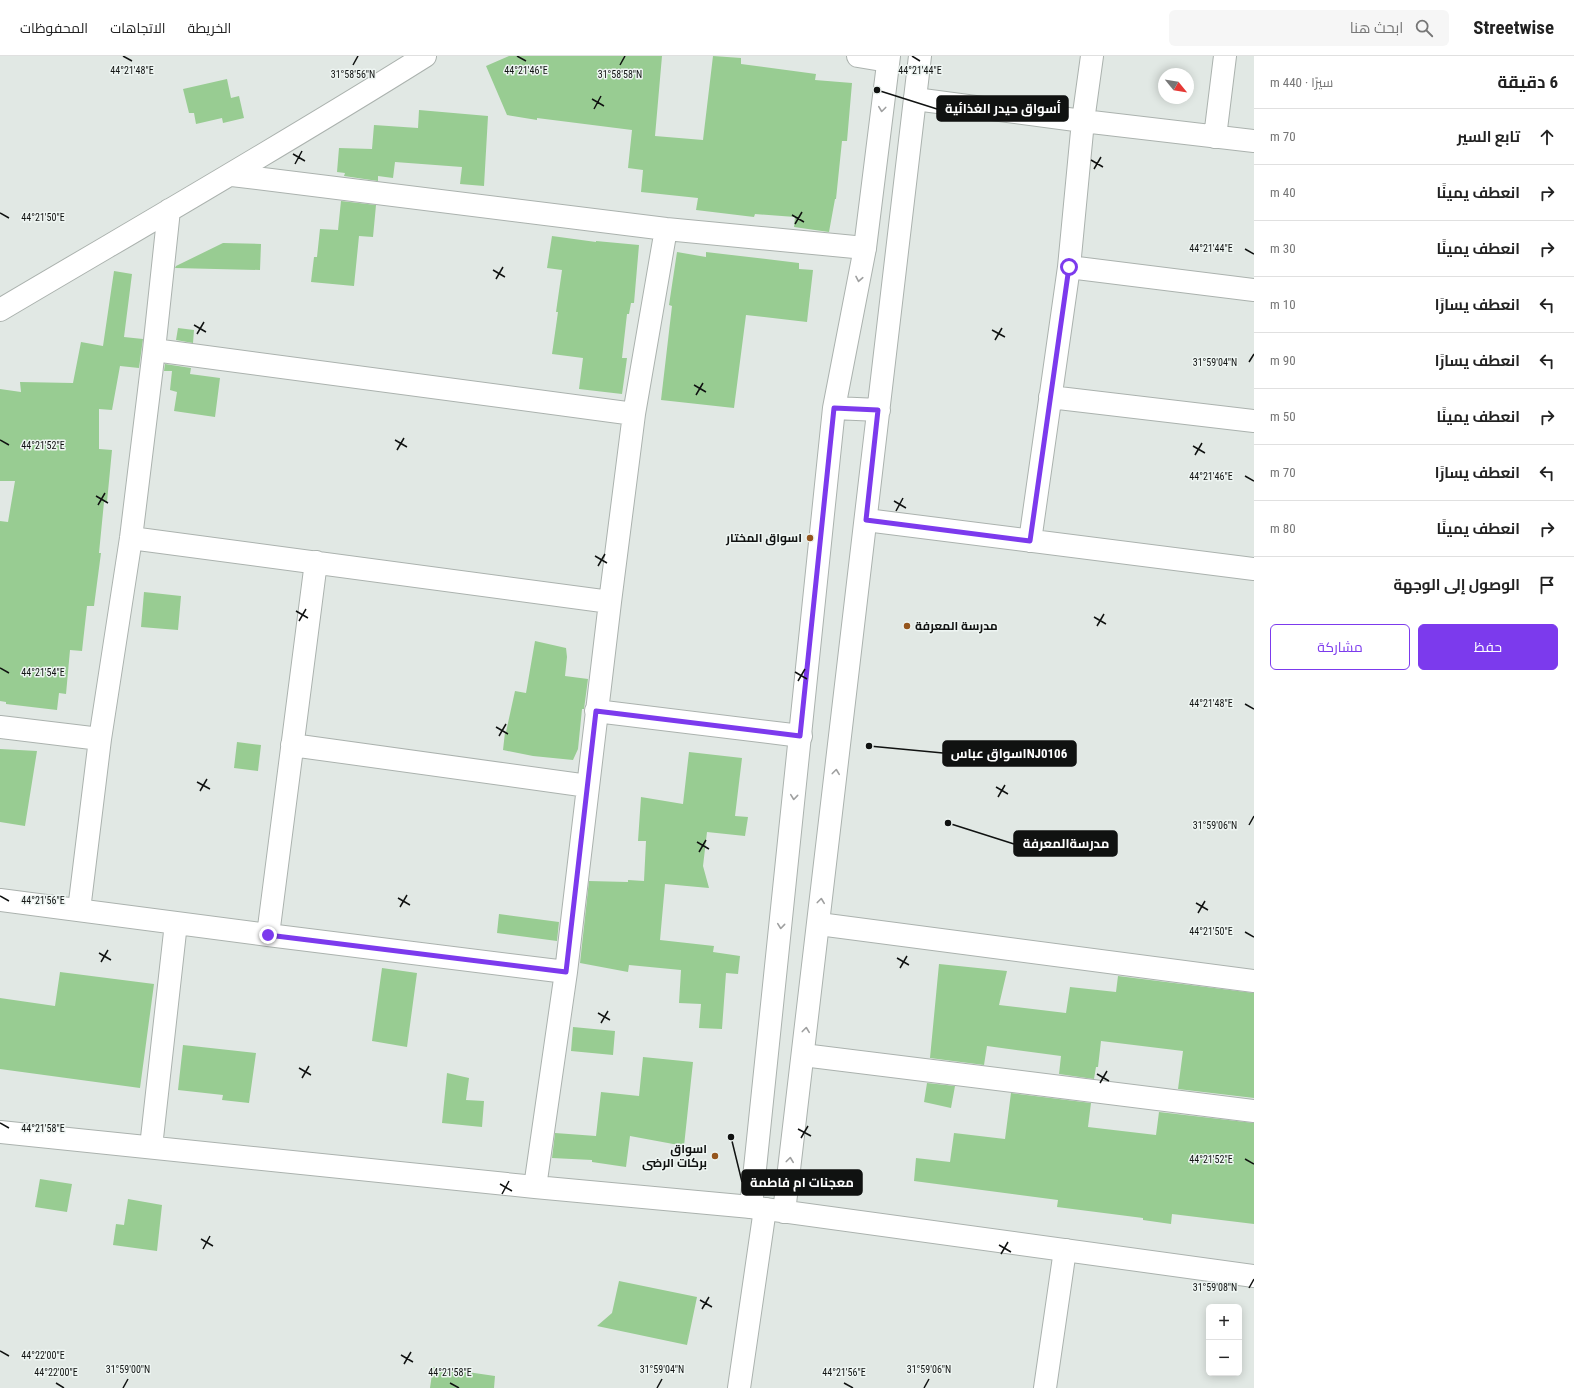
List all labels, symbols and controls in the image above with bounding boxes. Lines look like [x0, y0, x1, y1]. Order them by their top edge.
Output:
search box [1169, 10, 1449, 46]
text: Streetwise [1473, 16, 1554, 39]
icon: search [1413, 17, 1435, 39]
text: ابحث هنا [1350, 19, 1403, 37]
text: المحفوظات [20, 20, 88, 36]
text: الاتجاهات [110, 20, 166, 36]
text: الخريطة [188, 20, 231, 36]
text: 44°21'48"E [110, 65, 154, 76]
text: 44°21'46"E [504, 65, 548, 76]
text: 44°21'44"E [898, 65, 942, 76]
north arrow [1158, 68, 1194, 104]
text: 31°58'56"N [331, 69, 375, 80]
text: 31°58'58"N [598, 69, 642, 80]
text: 6 دقيقة [1497, 72, 1558, 92]
text: سيرًا · 440 m [1270, 75, 1333, 90]
callout: أسواق حيدر الغذائية [937, 96, 1068, 121]
text: أسواق حيدر الغذائية [945, 100, 1061, 117]
one-way arrow [878, 106, 887, 112]
icon: ahead [1536, 126, 1558, 148]
text: تابع السير [1457, 128, 1520, 146]
text: 70 m [1270, 129, 1296, 144]
icon: right [1536, 182, 1558, 204]
text: انعطف يمينًا [1437, 184, 1520, 202]
text: 40 m [1270, 185, 1296, 200]
text: 44°21'50"E [21, 212, 65, 223]
icon: right [1536, 238, 1558, 260]
text: انعطف يمينًا [1437, 240, 1520, 258]
text: 30 m [1270, 241, 1296, 256]
text: 44°21'44"E [1189, 243, 1233, 254]
route start [1060, 258, 1078, 276]
one-way arrow [855, 276, 864, 282]
icon: left [1536, 294, 1558, 316]
text: انعطف يسارًا [1435, 296, 1520, 314]
text: 10 m [1270, 297, 1296, 312]
icon: left [1536, 350, 1558, 372]
text: انعطف يسارًا [1435, 352, 1520, 370]
text: 90 m [1270, 353, 1296, 368]
text: 31°59'04"N [1193, 357, 1237, 368]
icon: right [1536, 406, 1558, 428]
text: انعطف يمينًا [1437, 408, 1520, 426]
text: 50 m [1270, 409, 1296, 424]
text: 44°21'52"E [21, 440, 65, 451]
icon: left [1536, 462, 1558, 484]
text: انعطف يسارًا [1435, 464, 1520, 482]
text: 70 m [1270, 465, 1296, 480]
text: 44°21'46"E [1189, 471, 1233, 482]
icon: right [1536, 518, 1558, 540]
text: انعطف يمينًا [1437, 520, 1520, 538]
text: 80 m [1270, 521, 1296, 536]
place label: اسواق المختار [725, 531, 802, 546]
marker: اسواق المختار [805, 533, 815, 543]
icon: arrive [1536, 574, 1558, 596]
text: الوصول إلى الوجهة [1394, 576, 1520, 594]
place label: مدرسة المعرفة [915, 619, 998, 634]
marker: مدرسة المعرفة [902, 621, 912, 631]
button: مشاركة [1270, 624, 1410, 670]
button: حفظ [1418, 624, 1558, 670]
text: 44°21'54"E [21, 667, 65, 678]
text: 44°21'48"E [1189, 698, 1233, 709]
callout: اسواق عباسNJ0106 [943, 741, 1076, 766]
text: اسواق عباسNJ0106 [951, 746, 1068, 762]
one-way arrow [831, 769, 840, 775]
one-way arrow [790, 794, 799, 800]
text: 31°59'06"N [1193, 820, 1237, 831]
callout: مدرسةالمعرفة [1014, 831, 1117, 856]
text: مدرسةالمعرفة [1023, 836, 1109, 851]
text: 44°21'56"E [21, 895, 65, 906]
one-way arrow [816, 898, 825, 904]
one-way arrow [777, 923, 786, 929]
route end [259, 926, 277, 944]
text: 44°21'50"E [1189, 926, 1233, 937]
one-way arrow [801, 1027, 810, 1034]
text: 44°21'58"E [21, 1123, 65, 1134]
place label: اسواق بركات الرضى [642, 1142, 707, 1171]
marker: اسواق بركات الرضى [710, 1151, 720, 1161]
text: 44°21'52"E [1189, 1154, 1233, 1165]
one-way arrow [785, 1156, 794, 1163]
callout: معجنات ام فاطمة [742, 1170, 862, 1195]
text: معجنات ام فاطمة [750, 1175, 854, 1192]
text: 31°59'08"N [1193, 1282, 1237, 1293]
map controls [1206, 1304, 1242, 1376]
button: + [1206, 1304, 1242, 1340]
button: − [1206, 1340, 1242, 1376]
text: 44°22'00"E [21, 1350, 65, 1361]
text: 31°59'00"N [106, 1364, 150, 1375]
text: 31°59'04"N [640, 1364, 684, 1375]
text: 31°59'06"N [907, 1364, 951, 1375]
text: 44°22'00"E [34, 1367, 78, 1378]
text: 44°21'58"E [428, 1367, 472, 1378]
text: 44°21'56"E [822, 1367, 866, 1378]

